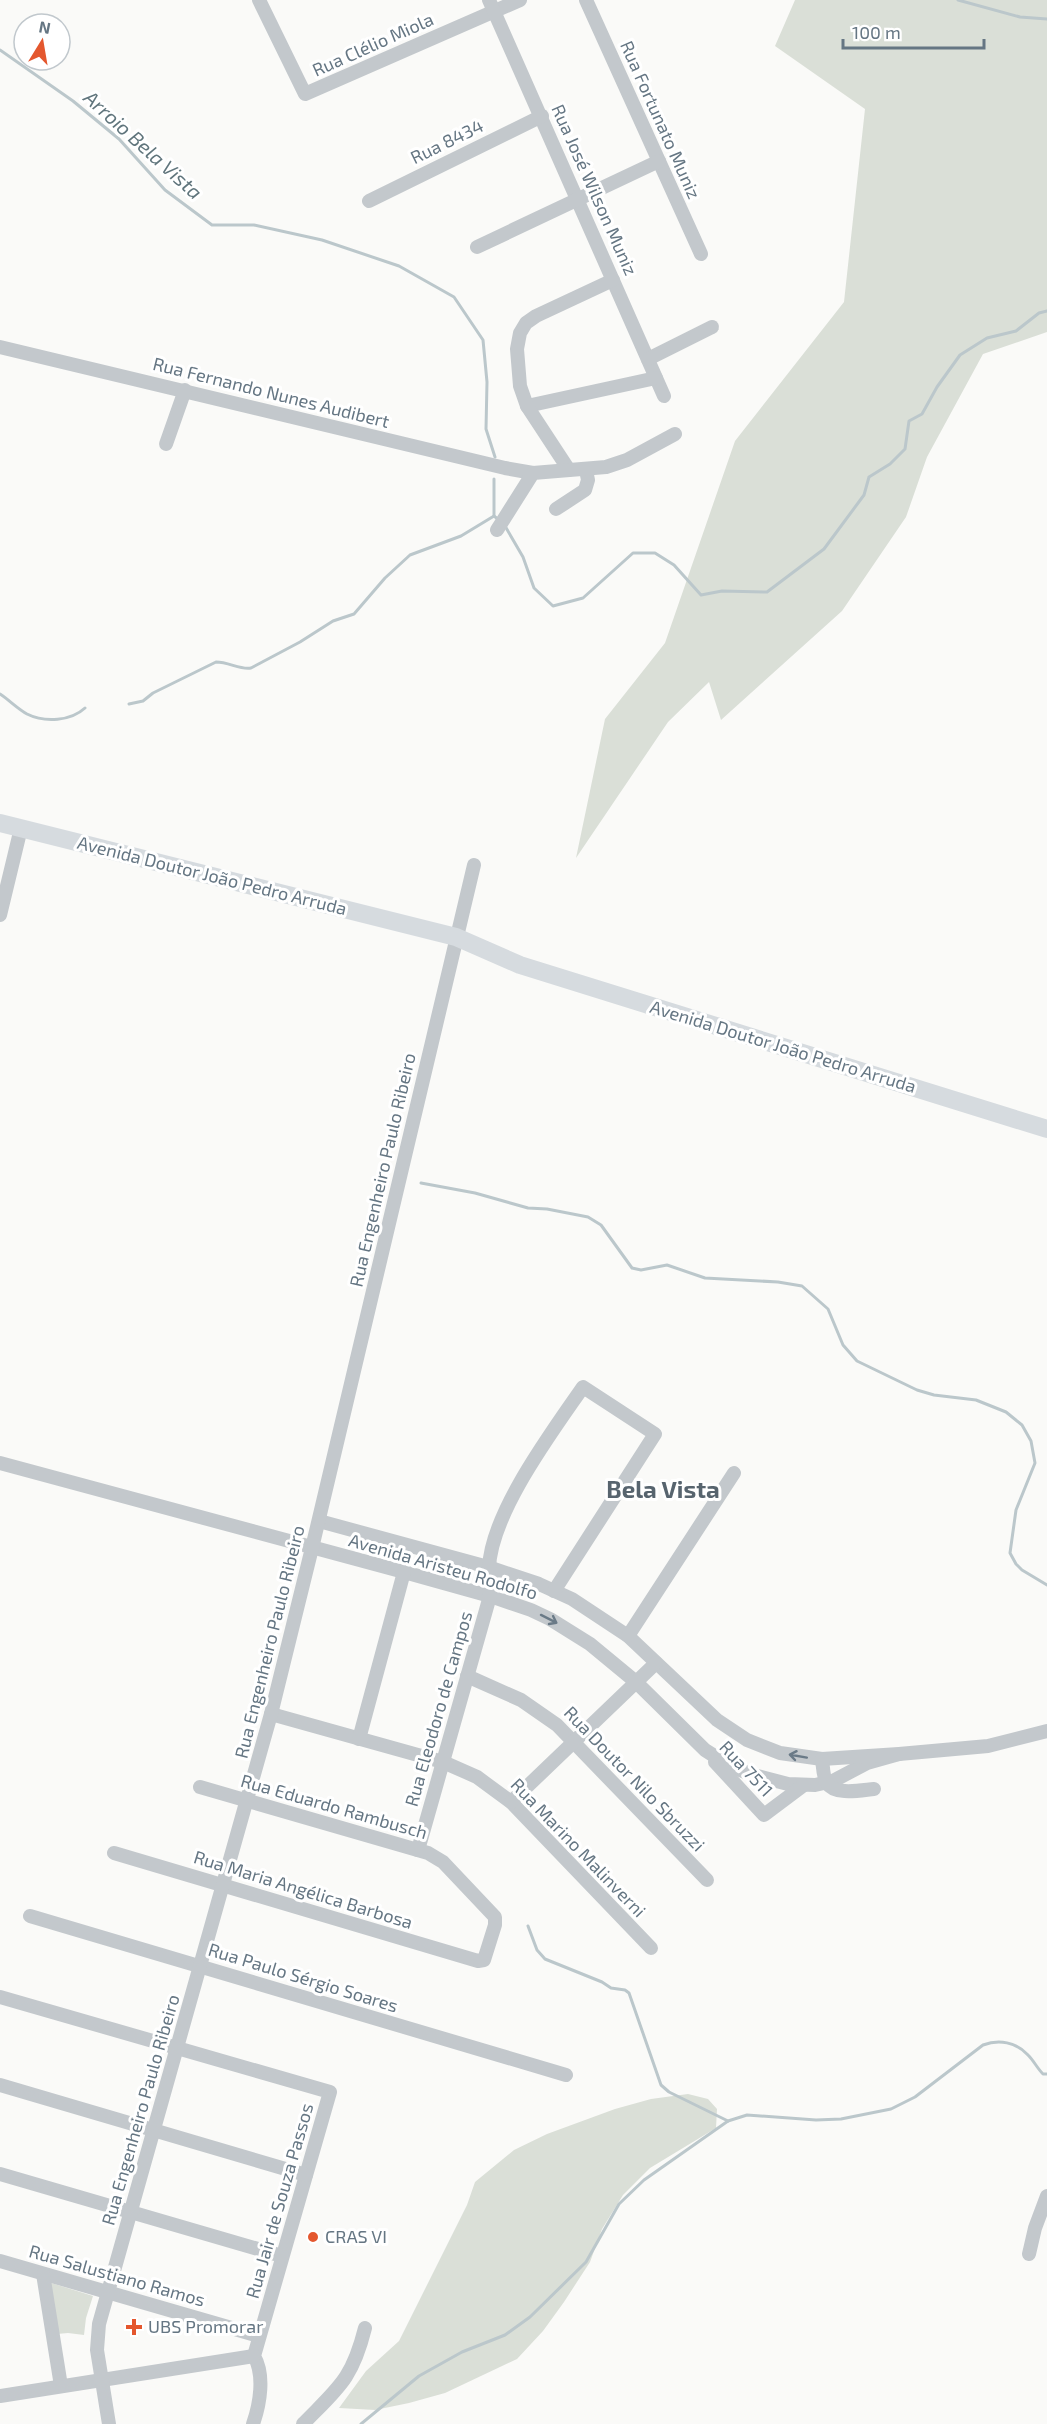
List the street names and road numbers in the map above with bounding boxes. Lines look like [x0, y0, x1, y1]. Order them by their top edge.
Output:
street label: Rua Clélio Miola [309, 8, 437, 81]
street label: Rua Fortunato Muniz [616, 37, 706, 202]
street label: Rua José Wilson Muniz [547, 101, 643, 278]
street label: Rua 8434 [407, 114, 487, 168]
street label: Rua Fernando Nunes Audibert [151, 352, 392, 432]
street label: Avenida Doutor João Pedro Arruda [75, 831, 349, 919]
street label: Avenida Doutor João Pedro Arruda [648, 995, 919, 1097]
street label: Rua Engenheiro Paulo Ribeiro [344, 1051, 420, 1289]
street label: Rua Engenheiro Paulo Ribeiro [229, 1523, 309, 1760]
street label: Avenida Aristeu Rodolfo [346, 1529, 540, 1604]
street label: Rua Eleodoro de Campos [400, 1609, 476, 1809]
street label: Rua Doutor Nilo Sbruzzi [560, 1701, 710, 1855]
street label: Rua 7511 [715, 1736, 778, 1801]
street label: Rua Eduardo Rambusch [238, 1769, 430, 1843]
street label: Rua Marino Malinverni [507, 1773, 651, 1921]
street label: Rua Maria Angélica Barbosa [191, 1845, 415, 1933]
street label: Rua Paulo Sérgio Soares [206, 1938, 401, 2016]
street label: Rua Engenheiro Paulo Ribeiro [97, 1992, 184, 2228]
street label: Rua Jair de Souza Passos [241, 2101, 317, 2301]
street label: Rua Salustiano Ramos [27, 2239, 208, 2311]

